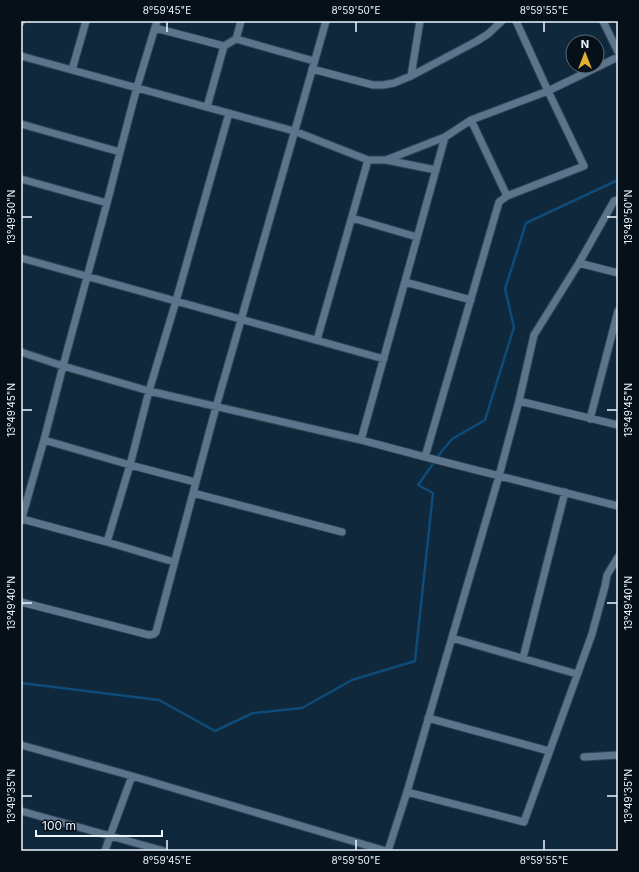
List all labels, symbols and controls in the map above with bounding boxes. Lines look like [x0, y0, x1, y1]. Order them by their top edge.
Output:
text: 8°59'45"E [143, 4, 191, 16]
text: 8°59'50"E [332, 4, 380, 16]
text: 8°59'55"E [520, 4, 568, 16]
north arrow [565, 34, 605, 74]
text: N [581, 37, 589, 51]
text: 13°49'50"N [5, 190, 17, 244]
text: 13°49'50"N [622, 190, 634, 244]
text: 13°49'45"N [5, 383, 17, 437]
text: 13°49'45"N [622, 383, 634, 437]
text: 13°49'40"N [5, 576, 17, 630]
text: 13°49'40"N [622, 576, 634, 630]
text: 13°49'35"N [5, 769, 17, 823]
text: 13°49'35"N [622, 769, 634, 823]
scale bar [36, 812, 162, 838]
text: 100 m [42, 818, 76, 833]
text: 8°59'45"E [143, 854, 191, 866]
text: 8°59'50"E [332, 854, 380, 866]
text: 8°59'55"E [520, 854, 568, 866]

